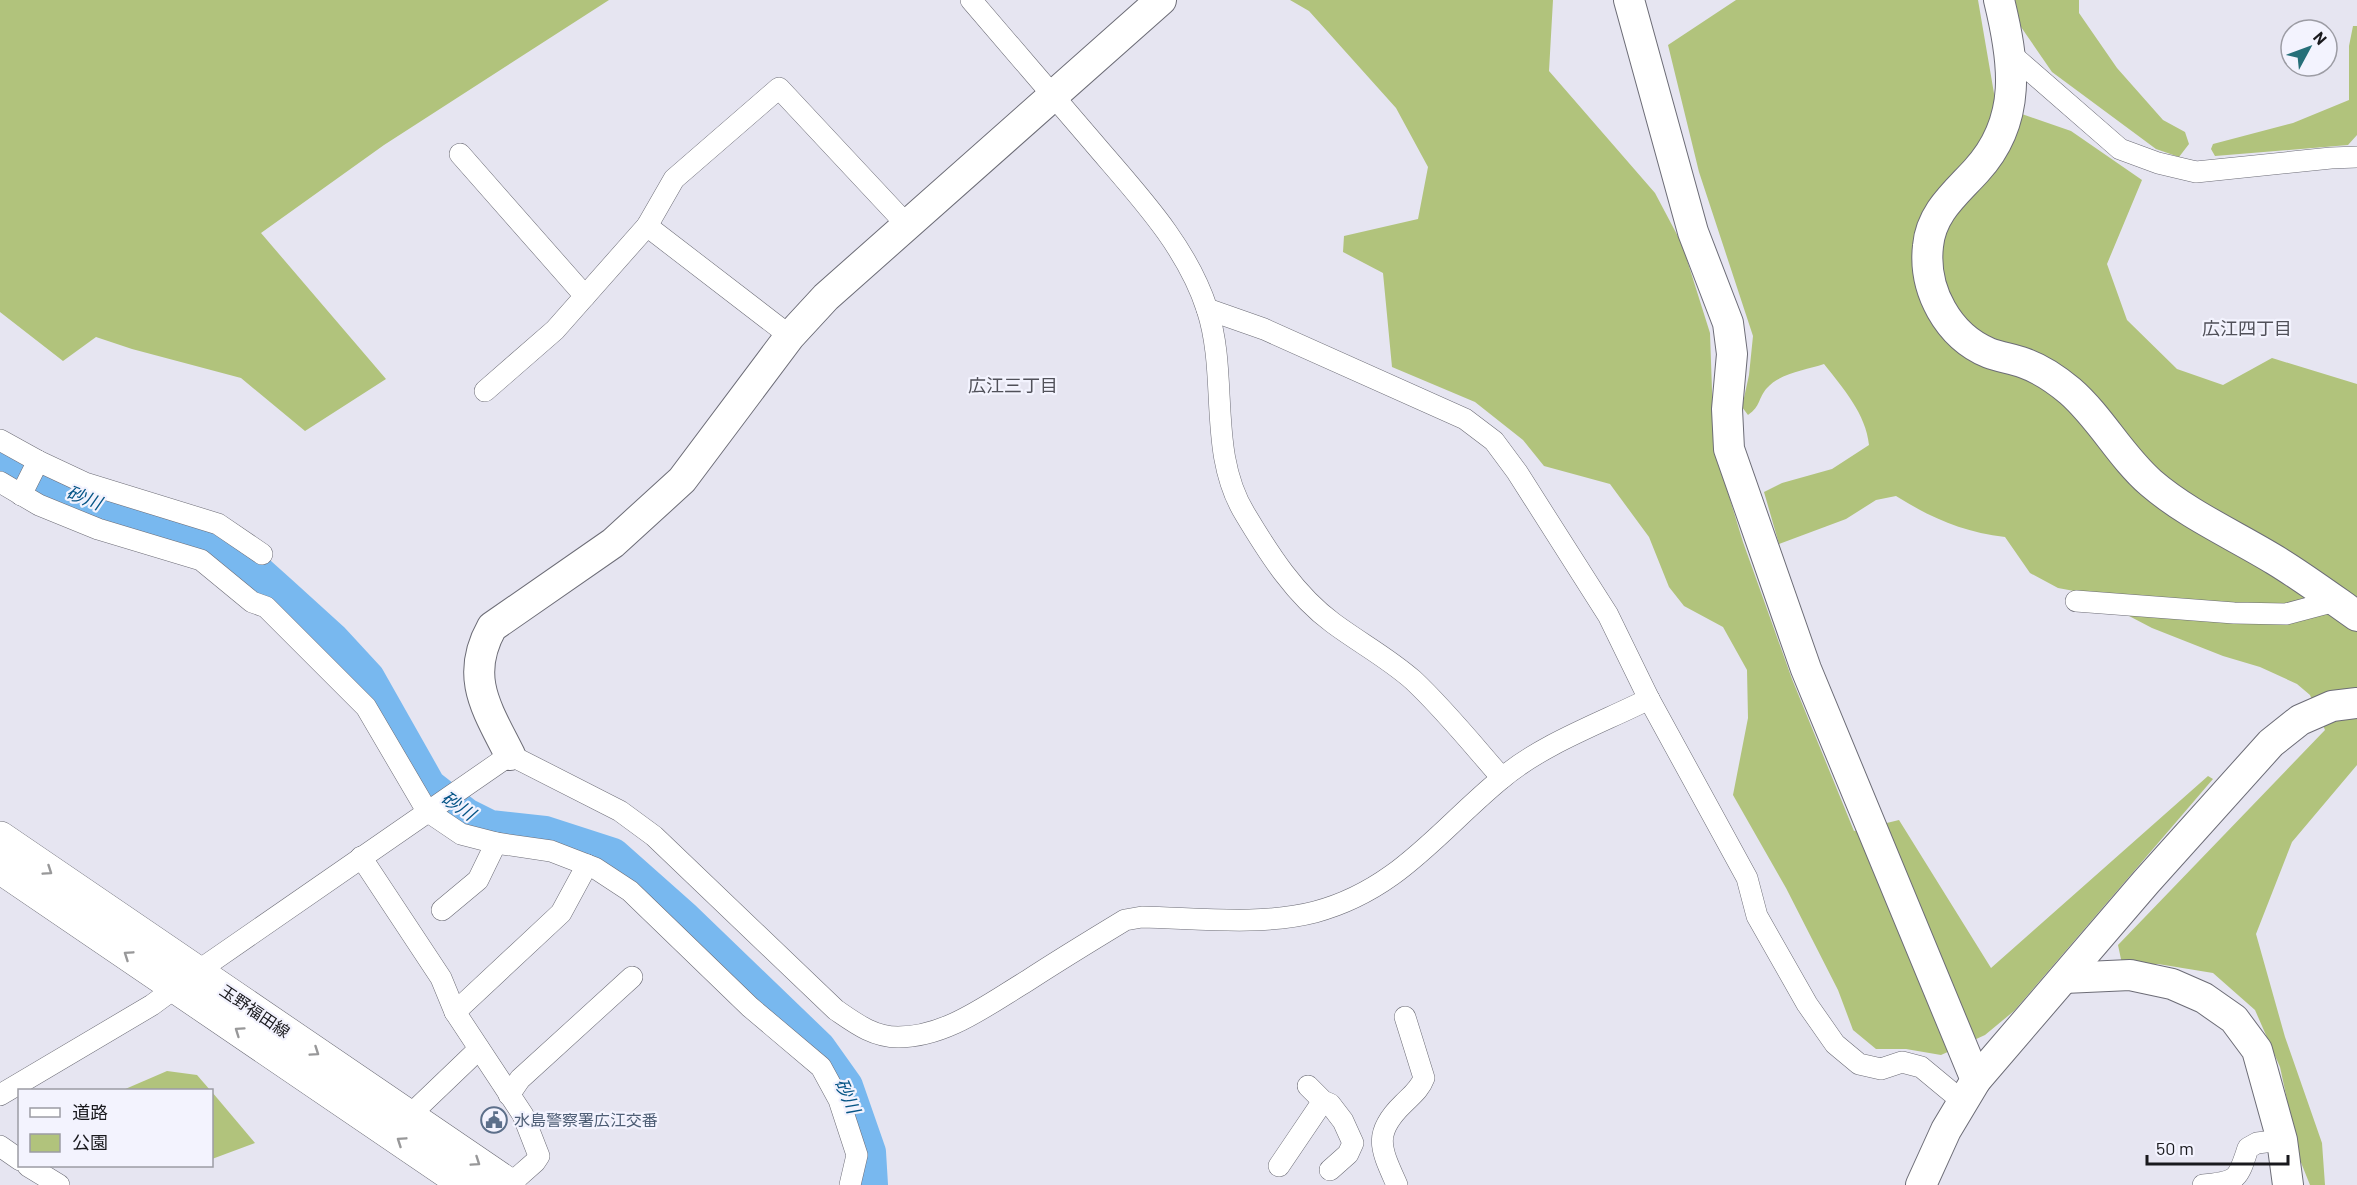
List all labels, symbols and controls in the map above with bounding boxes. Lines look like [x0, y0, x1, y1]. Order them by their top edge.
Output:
north arrow [2279, 18, 2339, 78]
text: N [2310, 28, 2331, 48]
district label: 広江四丁目 [2202, 317, 2292, 339]
district label: 広江三丁目 [968, 374, 1058, 396]
water label: 砂川 [64, 480, 107, 515]
water label: 砂川 [437, 786, 481, 825]
one-way arrow [42, 864, 53, 875]
one-way arrow [124, 951, 135, 962]
street label: 玉野福田線 [217, 980, 294, 1041]
one-way arrow [235, 1027, 246, 1038]
one-way arrow [308, 1045, 319, 1056]
water label: 砂川 [831, 1075, 866, 1118]
legend [18, 1089, 213, 1167]
text: 道路 [72, 1101, 108, 1123]
public building icon: 水島警察署広江交番 [479, 1105, 509, 1135]
place label: 水島警察署広江交番 [514, 1110, 658, 1129]
scale bar [2147, 1128, 2288, 1166]
text: 公園 [72, 1131, 108, 1153]
one-way arrow [396, 1137, 407, 1148]
text: 50 m [2156, 1137, 2194, 1159]
one-way arrow [469, 1155, 480, 1166]

